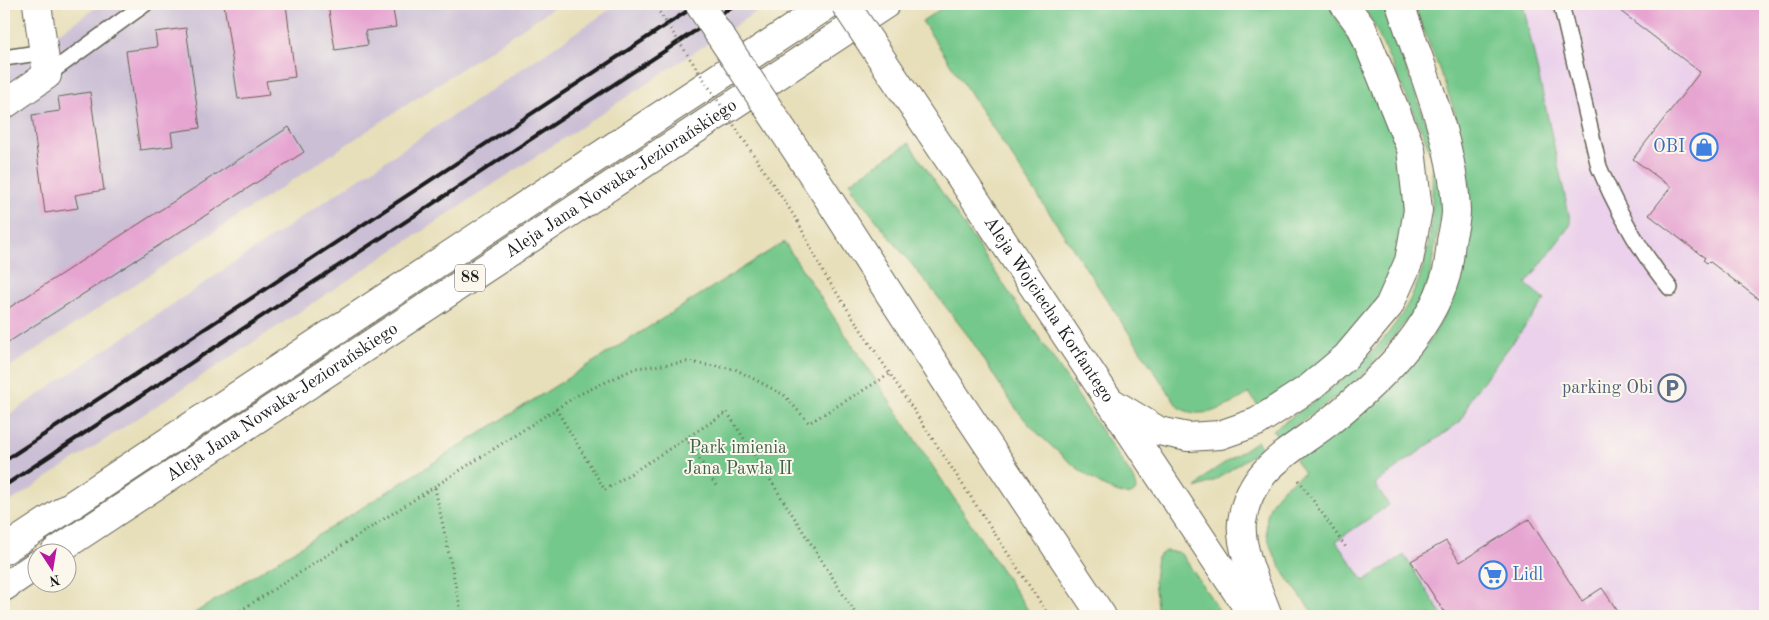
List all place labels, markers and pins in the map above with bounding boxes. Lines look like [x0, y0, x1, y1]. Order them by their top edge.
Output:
shop icon: OBI [1689, 132, 1719, 162]
place label: OBI [1653, 138, 1685, 156]
parking icon: parking Obi [1657, 373, 1687, 403]
place label: parking Obi [1562, 379, 1653, 397]
supermarket icon: Lidl [1478, 560, 1508, 590]
place label: Lidl [1512, 566, 1543, 584]

